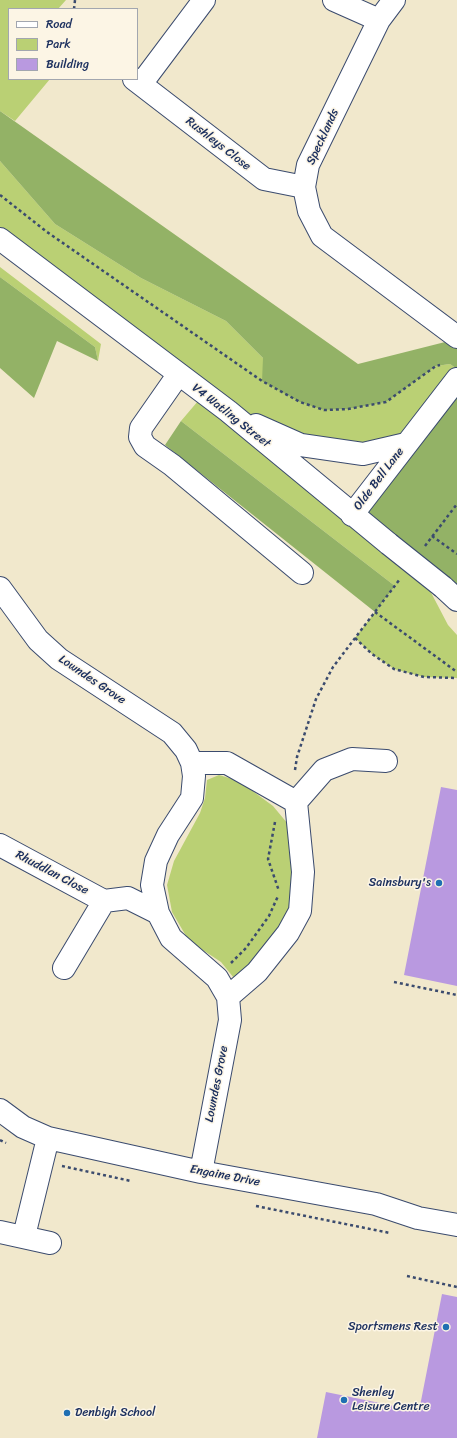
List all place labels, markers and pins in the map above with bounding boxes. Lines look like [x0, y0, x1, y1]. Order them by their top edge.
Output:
place label: Sainsbury's [369, 876, 431, 890]
marker: Sainsbury's [434, 878, 444, 888]
place label: Sportsmens Rest [348, 1320, 438, 1334]
marker: Sportsmens Rest [441, 1322, 451, 1332]
place label: Shenley Leisure Centre [352, 1386, 430, 1414]
marker: Shenley Leisure Centre [339, 1395, 349, 1405]
place label: Denbigh School [75, 1406, 155, 1420]
marker: Denbigh School [62, 1408, 72, 1418]

